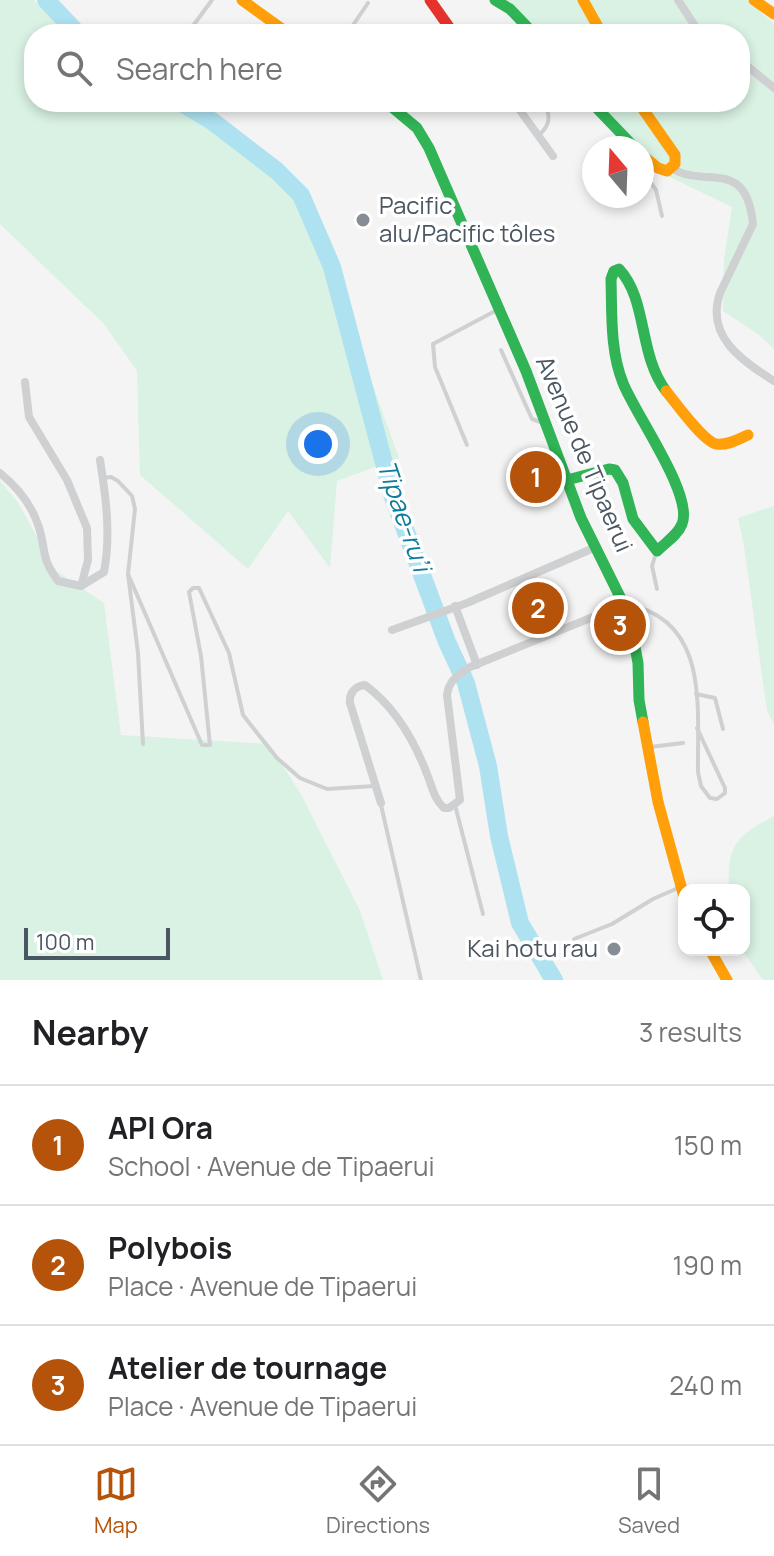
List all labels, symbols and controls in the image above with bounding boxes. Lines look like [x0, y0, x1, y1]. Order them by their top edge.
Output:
search box [24, 24, 750, 112]
icon: search [52, 46, 96, 90]
text: Search here [116, 48, 283, 89]
north arrow [582, 136, 654, 208]
place label: Pacific alu/Pacific tôles [379, 188, 555, 249]
marker: Pacific alu/Pacific tôles [354, 211, 372, 229]
street label: Avenue de Tipaerui [529, 350, 642, 557]
your location [298, 424, 338, 464]
pin: 1 [510, 447, 562, 507]
water label: Tipae-ru’i [369, 455, 442, 579]
pin: 2 [512, 578, 564, 638]
pin: 3 [594, 595, 646, 655]
map controls [678, 884, 750, 956]
button: locate [678, 884, 750, 956]
scale bar [24, 924, 170, 960]
text: 100 m [36, 927, 94, 957]
place label: Kai hotu rau [467, 931, 598, 964]
marker: Kai hotu rau [605, 940, 623, 958]
text: Nearby [32, 1009, 148, 1055]
text: 3 results [639, 1014, 742, 1050]
text: API Ora [108, 1107, 213, 1148]
text: 1 [52, 1127, 64, 1163]
text: 150 m [674, 1127, 742, 1163]
text: School · Avenue de Tipaerui [108, 1148, 435, 1184]
text: Polybois [108, 1227, 232, 1268]
text: 2 [50, 1247, 66, 1283]
text: 190 m [673, 1247, 742, 1283]
text: Place · Avenue de Tipaerui [108, 1268, 417, 1304]
text: Atelier de tournage [108, 1347, 387, 1388]
text: 3 [50, 1367, 66, 1403]
text: 240 m [669, 1367, 742, 1403]
text: Place · Avenue de Tipaerui [108, 1388, 417, 1424]
tab: Map [94, 1462, 138, 1540]
tab: Directions [326, 1462, 430, 1540]
tab: Saved [618, 1462, 680, 1540]

